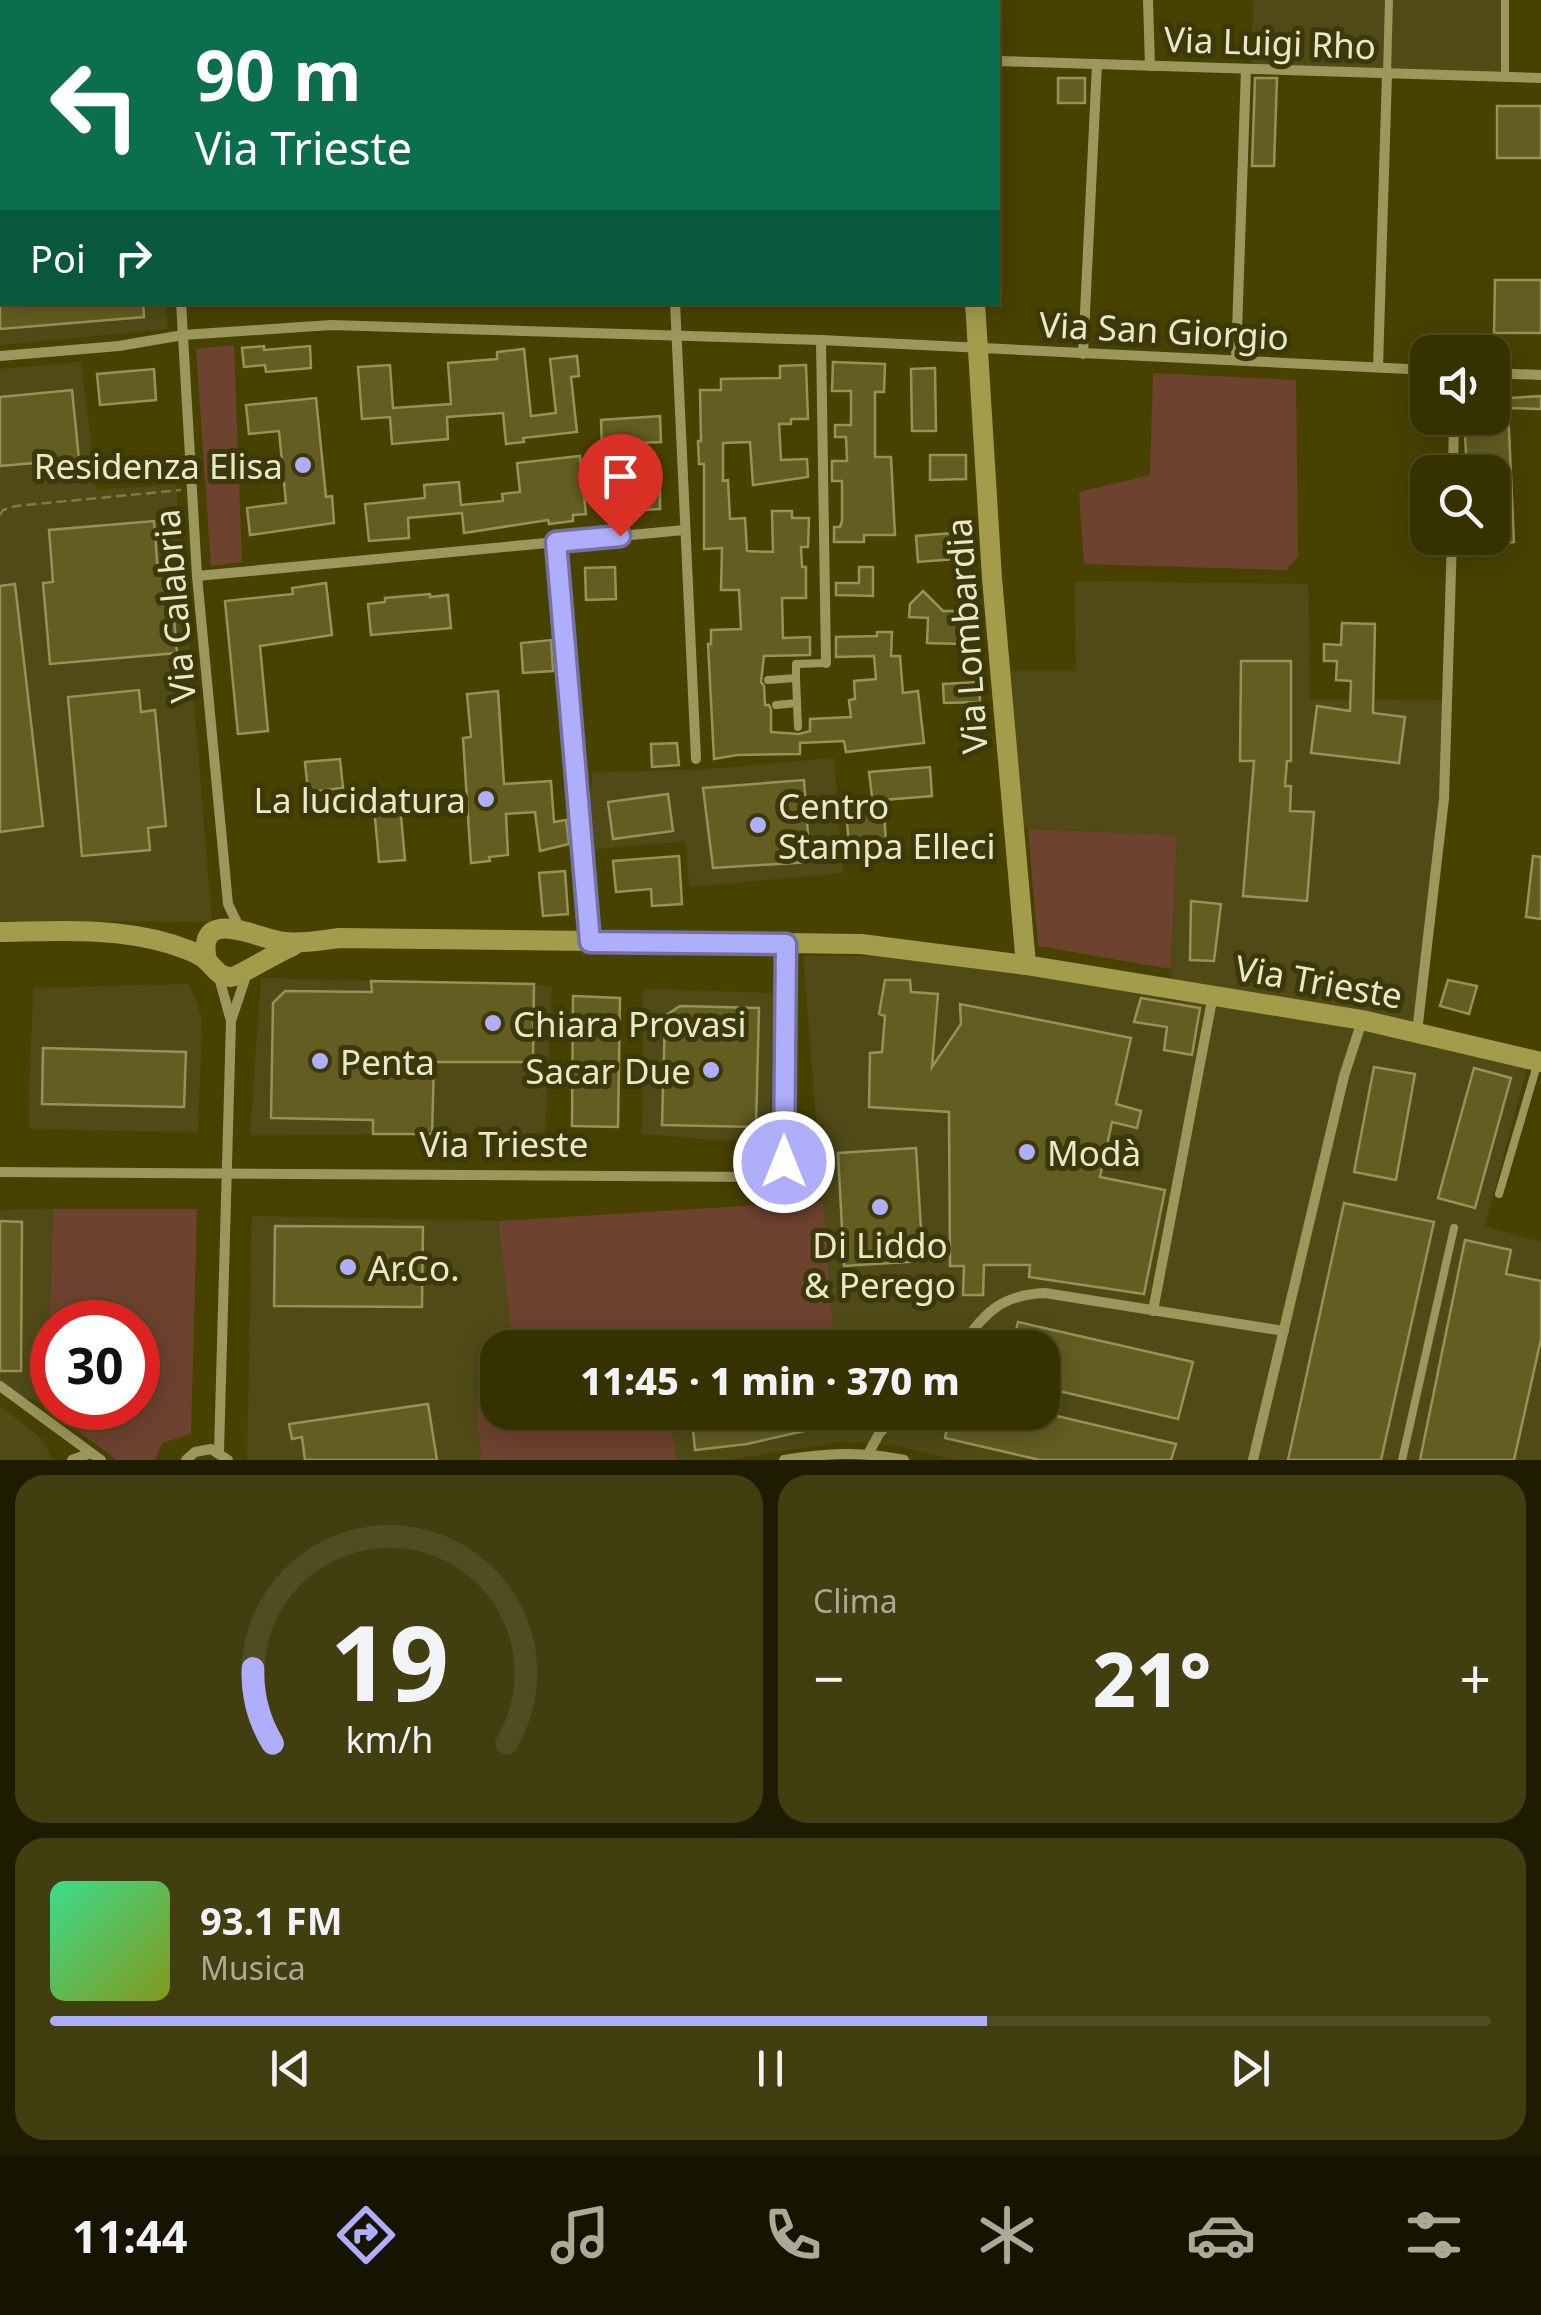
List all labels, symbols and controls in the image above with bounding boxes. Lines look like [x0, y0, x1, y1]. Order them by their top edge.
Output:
street label: Via Luigi Rho [1163, 15, 1377, 69]
text: 90 m [195, 26, 362, 122]
icon: left [30, 40, 160, 170]
text: Via Trieste [195, 117, 412, 178]
icon: right [106, 230, 161, 285]
text: Poi [30, 232, 86, 284]
street label: Via San Giorgio [1038, 300, 1290, 360]
map controls [1410, 335, 1510, 555]
button: sound [1410, 335, 1510, 435]
pin [578, 434, 663, 537]
place label: Residenza Elisa [34, 442, 283, 489]
icon: arrive [593, 449, 648, 504]
marker: Residenza Elisa [292, 454, 314, 476]
button: search [1410, 455, 1510, 555]
street label: Via Calabria [142, 507, 206, 705]
street label: Via Lombardia [934, 517, 998, 755]
place label: La lucidatura [254, 776, 466, 823]
place label: Centro Stampa Elleci [778, 782, 996, 869]
marker: La lucidatura [475, 788, 497, 810]
marker: Centro Stampa Elleci [747, 814, 769, 836]
street label: Via Trieste [1232, 943, 1406, 1019]
place label: Chiara Provasi [513, 1000, 747, 1047]
marker: Chiara Provasi [482, 1012, 504, 1034]
place label: Penta [340, 1038, 435, 1085]
place label: Sacar Due [525, 1047, 691, 1094]
marker: Penta [309, 1050, 331, 1072]
marker: Sacar Due [700, 1059, 722, 1081]
position arrow [732, 1110, 836, 1214]
street label: Via Trieste [420, 1120, 588, 1167]
place label: Modà [1047, 1129, 1141, 1176]
marker: Modà [1016, 1141, 1038, 1163]
marker: Di Liddo & Perego [869, 1196, 891, 1218]
place label: Di Liddo & Perego [804, 1221, 956, 1308]
place label: Ar.Co. [368, 1244, 460, 1291]
marker: Ar.Co. [337, 1256, 359, 1278]
speed limit sign: 30 [30, 1300, 160, 1430]
text: 11:45 · 1 min · 370 m [580, 1354, 960, 1406]
text: Clima [813, 1579, 898, 1622]
text: 19 [330, 1590, 448, 1731]
text: 21° [1093, 1627, 1211, 1729]
text: − [813, 1640, 844, 1715]
text: + [1460, 1640, 1491, 1715]
text: km/h [345, 1715, 433, 1763]
text: 93.1 FM [200, 1894, 342, 1946]
text: Musica [200, 1946, 306, 1989]
icon: previous [263, 2041, 318, 2096]
icon: pause [743, 2041, 798, 2096]
icon: next [1223, 2041, 1278, 2096]
icon: directions [331, 2200, 401, 2270]
icon: music [545, 2200, 615, 2270]
icon: phone [758, 2200, 828, 2270]
icon: climate [972, 2200, 1042, 2270]
icon: car [1186, 2200, 1256, 2270]
icon: filters [1399, 2200, 1469, 2270]
text: 11:44 [72, 2205, 187, 2266]

